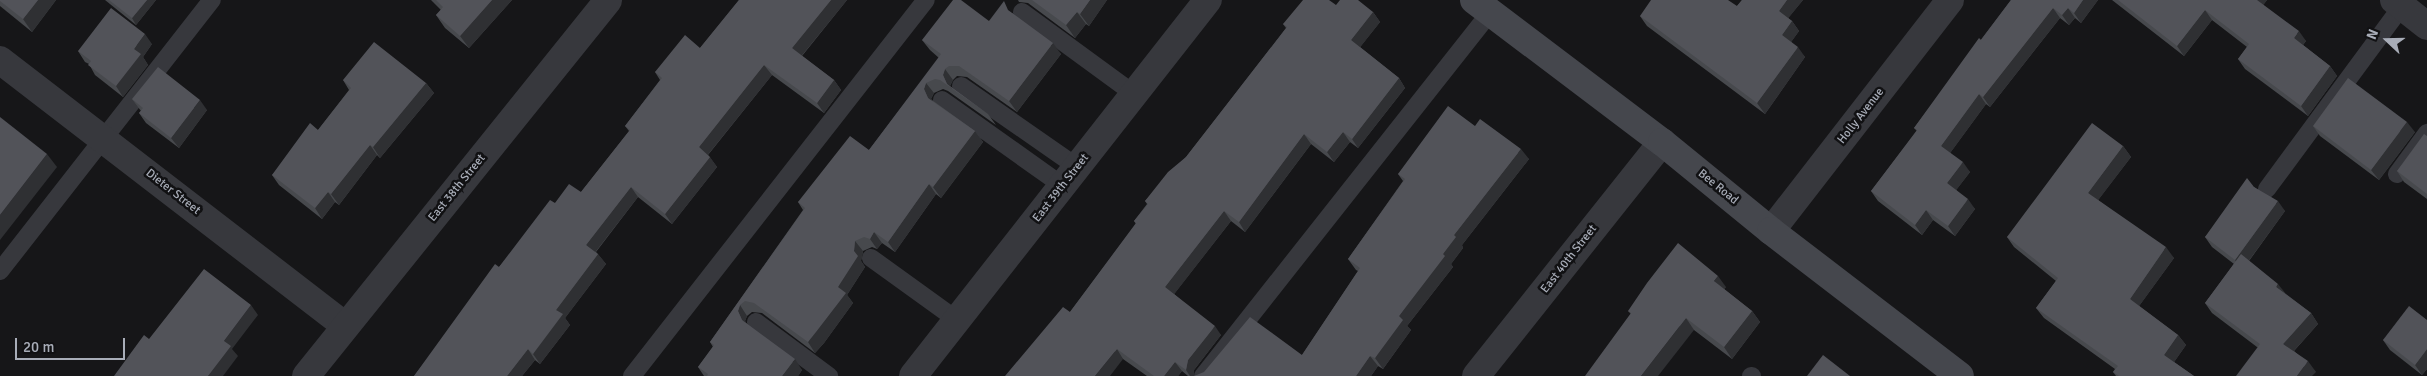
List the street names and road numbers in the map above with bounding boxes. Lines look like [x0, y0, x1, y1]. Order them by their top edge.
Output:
street label: Holly Avenue [1835, 85, 1887, 147]
street label: East 38th Street [425, 151, 489, 225]
street label: East 39th Street [1030, 151, 1092, 225]
street label: Dieter Street [143, 166, 203, 218]
street label: Bee Road [1695, 166, 1741, 208]
street label: East 40th Street [1538, 222, 1600, 296]

